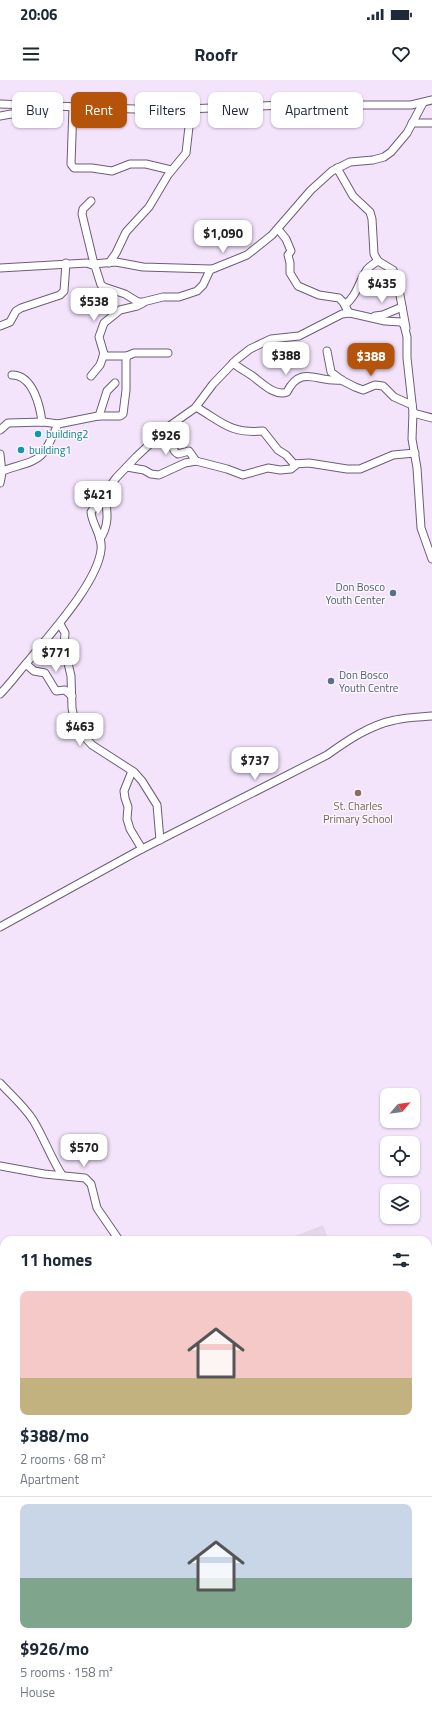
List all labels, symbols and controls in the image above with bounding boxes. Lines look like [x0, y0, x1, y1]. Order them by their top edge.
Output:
text: 20:06 [20, 3, 57, 26]
text: Roofr [194, 41, 238, 68]
icon: menu [20, 43, 42, 65]
icon: heart [390, 43, 412, 65]
chip: Buy [12, 92, 63, 128]
chip: Rent [71, 92, 127, 128]
chip: Filters [135, 92, 200, 128]
chip: New [208, 92, 263, 128]
chip: Apartment [271, 92, 363, 128]
pin: $1,090 [190, 220, 256, 254]
text: $1,090 [203, 223, 243, 243]
pin: $435 [358, 270, 406, 304]
text: $435 [367, 273, 397, 293]
pin: $538 [70, 288, 118, 322]
text: $538 [79, 291, 109, 311]
pin: $388 [262, 342, 310, 376]
pin: $388 [347, 343, 395, 377]
text: $388 [271, 345, 301, 365]
text: $388 [356, 346, 386, 366]
pin: $926 [142, 422, 190, 456]
text: $926 [151, 425, 181, 445]
place label: building2 [46, 426, 89, 442]
marker: building2 [33, 429, 43, 439]
place label: building1 [29, 442, 72, 458]
marker: building1 [16, 445, 26, 455]
pin: $421 [74, 481, 122, 515]
text: $421 [83, 484, 113, 504]
place label: Don Bosco Youth Center [325, 579, 385, 608]
marker: Don Bosco Youth Center [388, 588, 398, 598]
pin: $771 [32, 639, 80, 673]
text: $771 [41, 642, 71, 662]
place label: Don Bosco Youth Centre [339, 667, 399, 696]
marker: Don Bosco Youth Centre [326, 676, 336, 686]
pin: $463 [56, 713, 104, 747]
text: $463 [65, 716, 95, 736]
pin: $737 [231, 747, 279, 781]
text: $737 [240, 750, 270, 770]
marker: St. Charles Primary School [353, 788, 363, 798]
place label: St. Charles Primary School [323, 798, 393, 827]
north arrow [380, 1088, 420, 1128]
map controls [380, 1088, 420, 1224]
pin: $570 [60, 1134, 108, 1168]
button: locate [380, 1136, 420, 1176]
text: $570 [69, 1137, 99, 1157]
button: layers [380, 1184, 420, 1224]
text: 11 homes [20, 1247, 92, 1273]
icon: filters [390, 1249, 412, 1271]
icon: home [180, 1317, 252, 1389]
text: $388/mo [20, 1423, 89, 1449]
text: 2 rooms · 68 m² [20, 1449, 106, 1469]
text: Apartment [20, 1469, 79, 1489]
icon: home [180, 1530, 252, 1602]
text: $926/mo [20, 1636, 89, 1662]
text: 5 rooms · 158 m² [20, 1662, 113, 1682]
text: House [20, 1682, 55, 1702]

